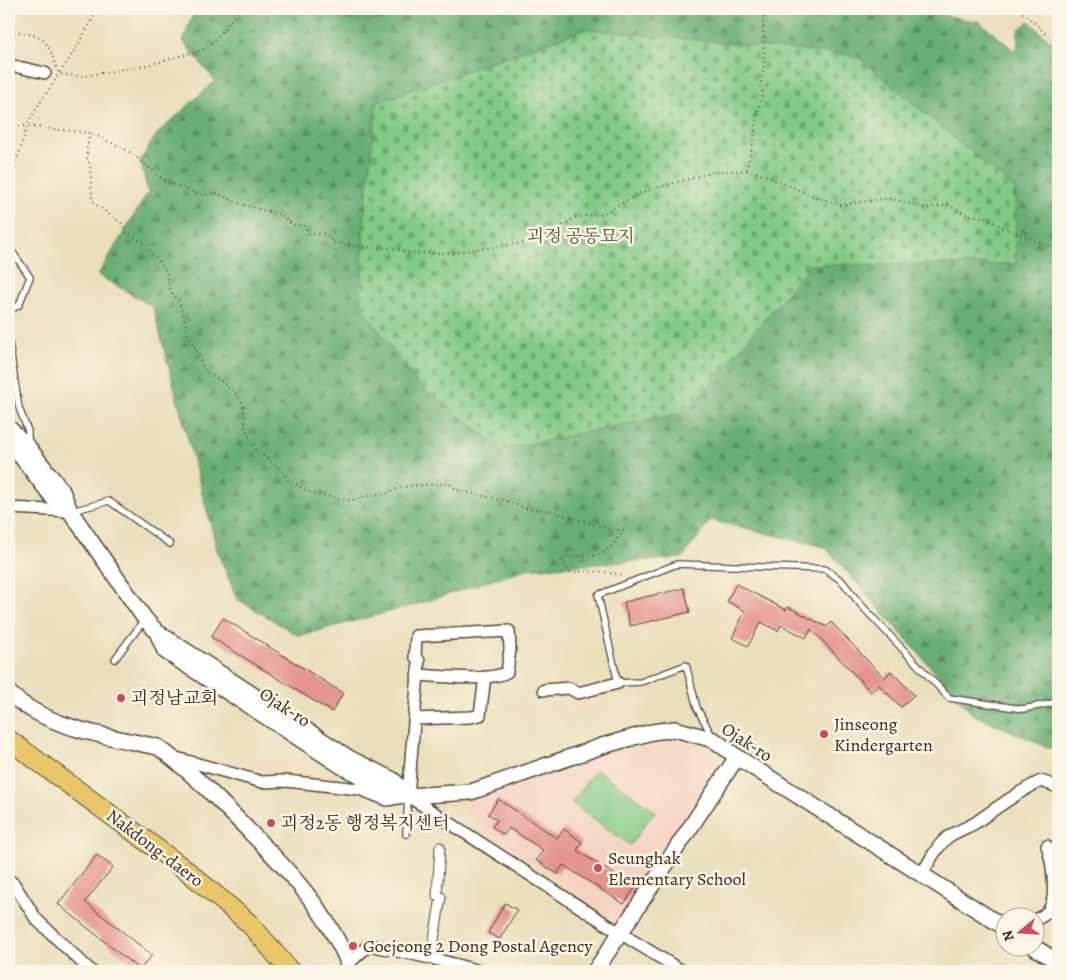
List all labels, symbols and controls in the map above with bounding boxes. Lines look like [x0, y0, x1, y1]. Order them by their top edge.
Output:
park label: 괴정 공동묘지 [527, 224, 635, 248]
street label: Ojak-ro [255, 682, 315, 732]
place label: 괴정남교회 [131, 686, 218, 710]
marker: 괴정남교회 [115, 692, 127, 704]
place label: Jinseong Kindergarten [834, 712, 933, 757]
street label: Ojak-ro [717, 717, 777, 767]
marker: Jinseong Kindergarten [818, 728, 830, 740]
street label: Nakdong-daero [102, 804, 208, 892]
place label: 괴정2동 행정복지센터 [281, 811, 450, 835]
marker: 괴정2동 행정복지센터 [265, 817, 277, 829]
place label: Seunghak Elementary School [608, 846, 746, 891]
marker: Seunghak Elementary School [592, 862, 604, 874]
north arrow [994, 908, 1044, 958]
text: N [998, 928, 1019, 944]
place label: Goejeong 2 Dong Postal Agency [363, 934, 594, 958]
marker: Goejeong 2 Dong Postal Agency [347, 940, 359, 952]

